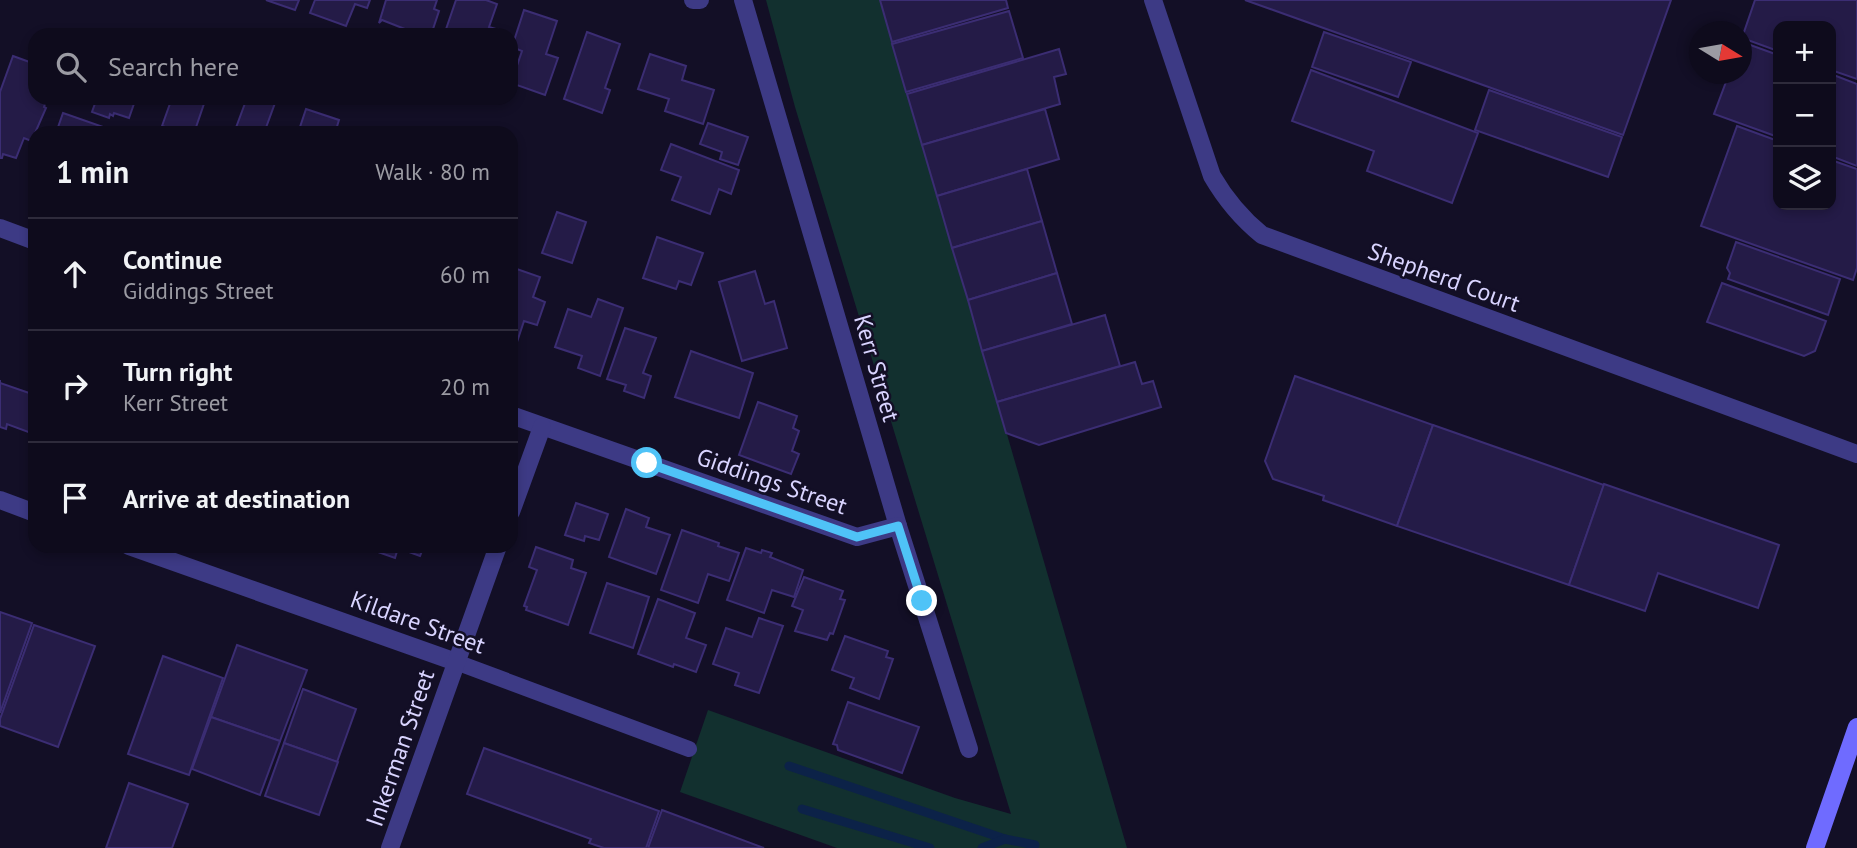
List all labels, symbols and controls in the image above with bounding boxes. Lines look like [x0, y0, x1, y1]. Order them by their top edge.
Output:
north arrow [1689, 21, 1752, 84]
map controls [1773, 21, 1836, 210]
button: + [1773, 21, 1836, 84]
search box [28, 28, 518, 105]
icon: search [52, 48, 90, 86]
text: Search here [108, 50, 239, 83]
button: − [1773, 84, 1836, 147]
button: layers [1773, 147, 1836, 210]
text: 1 min [56, 152, 129, 191]
text: Walk · 80 m [375, 157, 490, 186]
street label: Shepherd Court [1364, 235, 1524, 319]
text: Continue [123, 243, 222, 276]
icon: ahead [56, 255, 94, 293]
text: 60 m [440, 260, 490, 289]
text: Giddings Street [123, 276, 274, 305]
street label: Kerr Street [847, 311, 907, 425]
text: Turn right [123, 355, 232, 388]
icon: right [56, 367, 94, 405]
text: 20 m [440, 372, 490, 401]
text: Kerr Street [123, 388, 228, 417]
street label: Giddings Street [693, 441, 851, 521]
route start [631, 447, 662, 478]
icon: arrive [56, 479, 94, 517]
text: Arrive at destination [123, 482, 350, 515]
street label: Kildare Street [346, 583, 490, 661]
route end [906, 585, 937, 616]
street label: Inkerman Street [359, 665, 441, 831]

